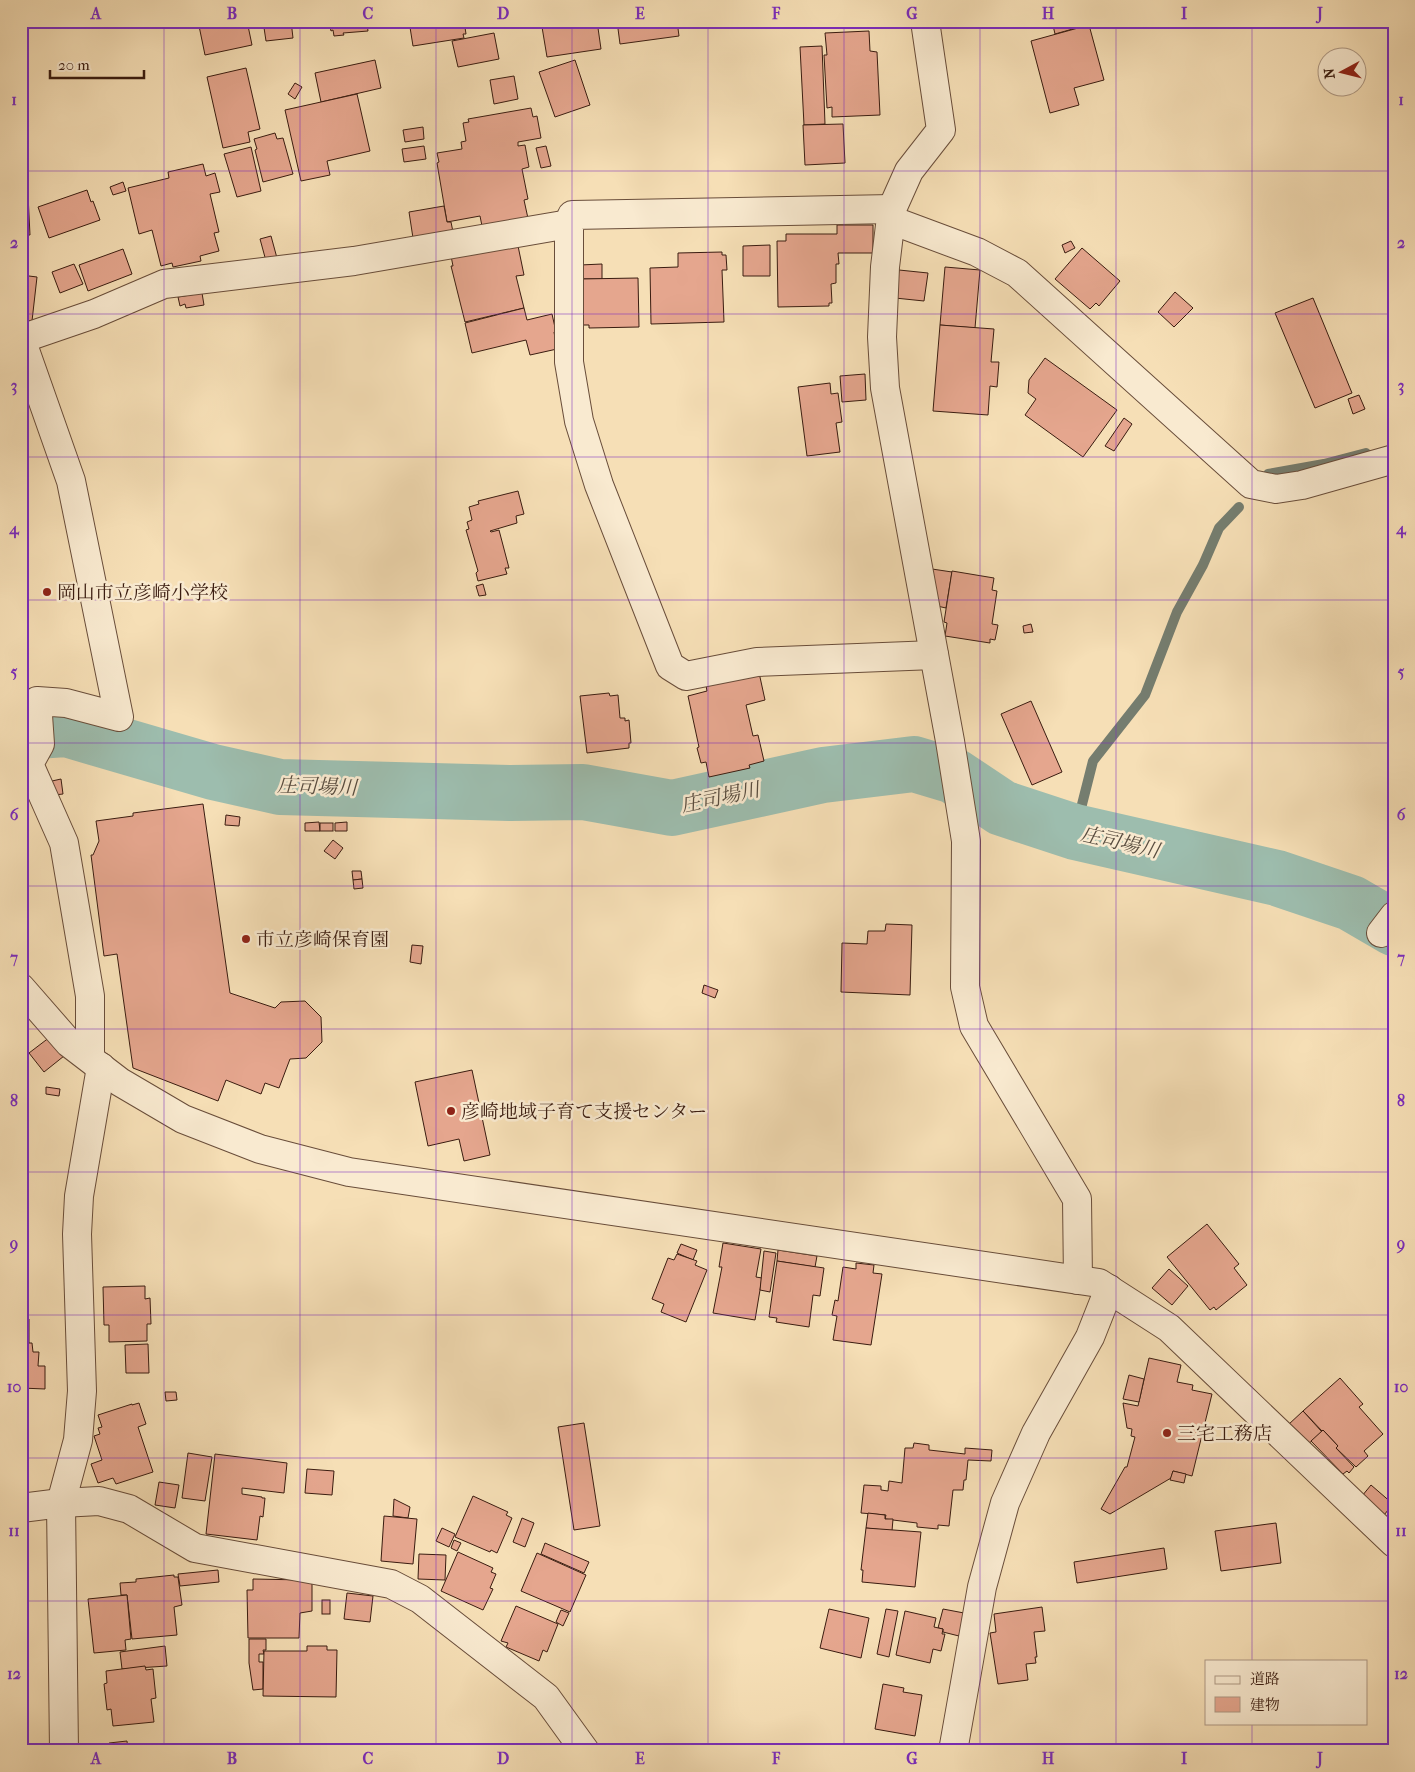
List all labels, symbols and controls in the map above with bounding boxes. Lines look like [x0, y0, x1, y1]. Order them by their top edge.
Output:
text: A [90, 4, 102, 23]
text: B [227, 4, 237, 23]
text: C [363, 4, 374, 23]
text: D [497, 4, 509, 23]
text: E [635, 4, 645, 23]
text: F [771, 4, 781, 23]
text: G [906, 4, 918, 23]
text: H [1042, 4, 1055, 23]
text: I [1181, 4, 1188, 23]
text: J [1315, 4, 1323, 24]
scale bar [50, 48, 144, 80]
north arrow [1318, 48, 1368, 98]
text: 20 m [58, 56, 90, 74]
text: N [1320, 67, 1339, 80]
text: 1 [11, 90, 17, 109]
text: 1 [1398, 90, 1404, 109]
text: 2 [10, 233, 18, 252]
text: 2 [1397, 233, 1405, 252]
text: 3 [11, 376, 17, 396]
text: 3 [1398, 376, 1404, 396]
text: 4 [8, 519, 20, 539]
text: 4 [1395, 519, 1407, 539]
place label: 岡山市立彦崎小学校 [57, 582, 228, 604]
marker: 岡山市立彦崎小学校 [41, 586, 53, 598]
text: 5 [11, 662, 18, 681]
text: 5 [1398, 662, 1405, 681]
water label: 庄司場川 [277, 774, 359, 799]
water label: 庄司場川 [679, 778, 764, 817]
text: 6 [10, 805, 19, 824]
text: 6 [1397, 805, 1406, 824]
water label: 庄司場川 [1078, 822, 1163, 863]
place label: 市立彦崎保育園 [256, 929, 389, 951]
marker: 市立彦崎保育園 [240, 933, 252, 945]
text: 7 [9, 948, 18, 967]
text: 7 [1396, 948, 1405, 967]
text: 8 [10, 1091, 18, 1110]
text: 8 [1397, 1091, 1405, 1110]
place label: 彦崎地域子育て支援センター [461, 1101, 707, 1123]
marker: 彦崎地域子育て支援センター [445, 1105, 457, 1117]
text: 9 [9, 1234, 18, 1254]
text: 9 [1396, 1234, 1405, 1254]
text: 10 [7, 1377, 21, 1396]
text: 10 [1394, 1377, 1408, 1396]
place label: 三宅工務店 [1177, 1423, 1272, 1445]
marker: 三宅工務店 [1161, 1427, 1173, 1439]
text: 11 [8, 1521, 20, 1540]
text: 11 [1395, 1521, 1407, 1540]
legend [1205, 1660, 1368, 1724]
text: 12 [7, 1664, 21, 1683]
text: 12 [1394, 1664, 1408, 1683]
text: 道路 [1250, 1670, 1280, 1688]
text: 建物 [1250, 1696, 1280, 1714]
text: A [90, 1749, 102, 1768]
text: B [227, 1749, 237, 1768]
text: C [363, 1749, 374, 1768]
text: D [497, 1749, 509, 1768]
text: E [635, 1749, 645, 1768]
text: F [771, 1749, 781, 1768]
text: G [906, 1749, 918, 1768]
text: H [1042, 1749, 1055, 1768]
text: I [1181, 1749, 1188, 1768]
text: J [1315, 1749, 1323, 1769]

